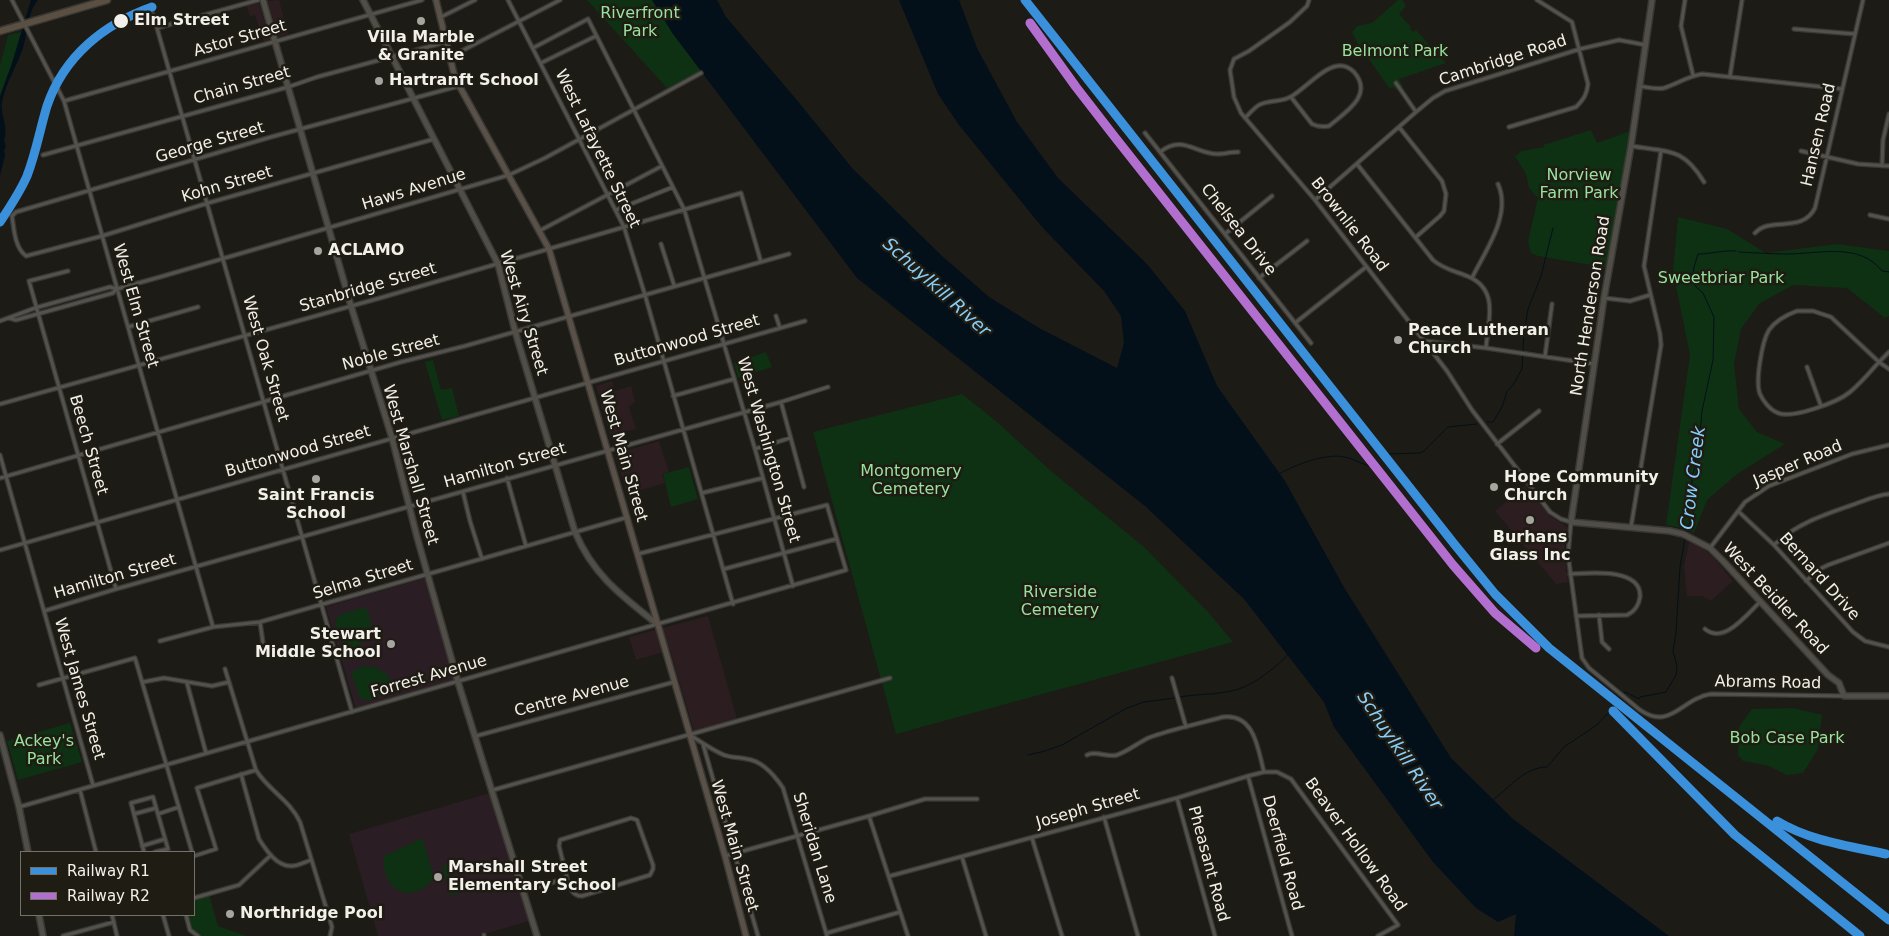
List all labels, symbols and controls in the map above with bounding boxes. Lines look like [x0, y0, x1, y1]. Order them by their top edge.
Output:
park label: Riverfront Park [600, 4, 680, 42]
place label: Elm Street [134, 11, 229, 31]
marker: Elm Street [112, 12, 130, 30]
marker: Villa Marble & Granite [415, 15, 427, 27]
street label: Astor Street [191, 17, 289, 61]
place label: Villa Marble & Granite [367, 28, 475, 66]
street label: Cambridge Road [1437, 31, 1569, 91]
park label: Belmont Park [1342, 42, 1448, 62]
street label: Chain Street [192, 63, 292, 109]
street label: West Lafayette Street [550, 67, 644, 231]
place label: Hartranft School [389, 71, 539, 91]
marker: Hartranft School [373, 75, 385, 87]
street label: Hansen Road [1798, 81, 1840, 189]
street label: George Street [154, 118, 266, 168]
street label: Kohn Street [179, 163, 275, 207]
street label: Haws Avenue [360, 165, 468, 215]
park label: Norview Farm Park [1539, 166, 1619, 204]
street label: Brownlie Road [1306, 174, 1392, 276]
street label: Chelsea Drive [1196, 180, 1280, 280]
street label: North Henderson Road [1567, 215, 1615, 397]
water label: Schuylkill River [878, 234, 994, 342]
place label: ACLAMO [328, 241, 404, 261]
street label: West Elm Street [108, 242, 162, 370]
marker: ACLAMO [312, 245, 324, 257]
street label: West Airy Street [495, 248, 551, 378]
street label: Stanbridge Street [297, 259, 439, 317]
park label: Sweetbriar Park [1658, 269, 1784, 289]
street label: West Oak Street [238, 294, 292, 424]
street label: Buttonwood Street [612, 311, 762, 371]
place label: Peace Lutheran Church [1408, 321, 1549, 359]
street label: Noble Street [340, 331, 442, 375]
marker: Peace Lutheran Church [1392, 334, 1404, 346]
street label: West Washington Street [732, 355, 804, 545]
street label: West Marshall Street [378, 383, 442, 547]
street label: West Main Street [595, 388, 651, 524]
street label: Beech Street [65, 393, 111, 497]
street label: Buttonwood Street [223, 422, 373, 482]
water label: Crow Creek [1677, 425, 1711, 531]
street label: Jasper Road [1751, 437, 1845, 491]
street label: Hamilton Street [442, 439, 568, 493]
park label: Montgomery Cemetery [860, 462, 962, 500]
place label: Hope Community Church [1504, 468, 1659, 506]
marker: Saint Francis School [310, 473, 322, 485]
marker: Hope Community Church [1488, 481, 1500, 493]
place label: Saint Francis School [258, 486, 374, 524]
marker: Burhans Glass Inc [1524, 514, 1536, 526]
place label: Burhans Glass Inc [1490, 528, 1570, 566]
street label: Bernard Drive [1775, 529, 1863, 625]
street label: West Beidler Road [1718, 539, 1832, 659]
street label: Hamilton Street [52, 550, 178, 604]
street label: Selma Street [311, 556, 415, 604]
park label: Riverside Cemetery [1021, 583, 1099, 621]
street label: West James Street [50, 616, 108, 762]
place label: Stewart Middle School [255, 625, 381, 663]
marker: Stewart Middle School [385, 638, 397, 650]
street label: Forrest Avenue [369, 651, 489, 703]
street label: Centre Avenue [513, 672, 631, 722]
street label: Abrams Road [1715, 672, 1821, 694]
water label: Schuylkill River [1352, 688, 1446, 814]
park label: Bob Case Park [1730, 729, 1844, 749]
park label: Ackey's Park [14, 732, 74, 770]
street label: Beaver Hollow Road [1300, 774, 1410, 916]
street label: West Main Street [706, 778, 762, 914]
street label: Joseph Street [1034, 785, 1142, 833]
street label: Sheridan Lane [788, 790, 840, 906]
street label: Deerfield Road [1257, 793, 1307, 913]
street label: Pheasant Road [1183, 804, 1233, 924]
legend [20, 851, 195, 916]
place label: Marshall Street Elementary School [448, 858, 616, 896]
text: Railway R1 [67, 862, 150, 880]
marker: Marshall Street Elementary School [432, 871, 444, 883]
text: Railway R2 [67, 887, 150, 905]
place label: Northridge Pool [240, 904, 383, 924]
marker: Northridge Pool [224, 908, 236, 920]

